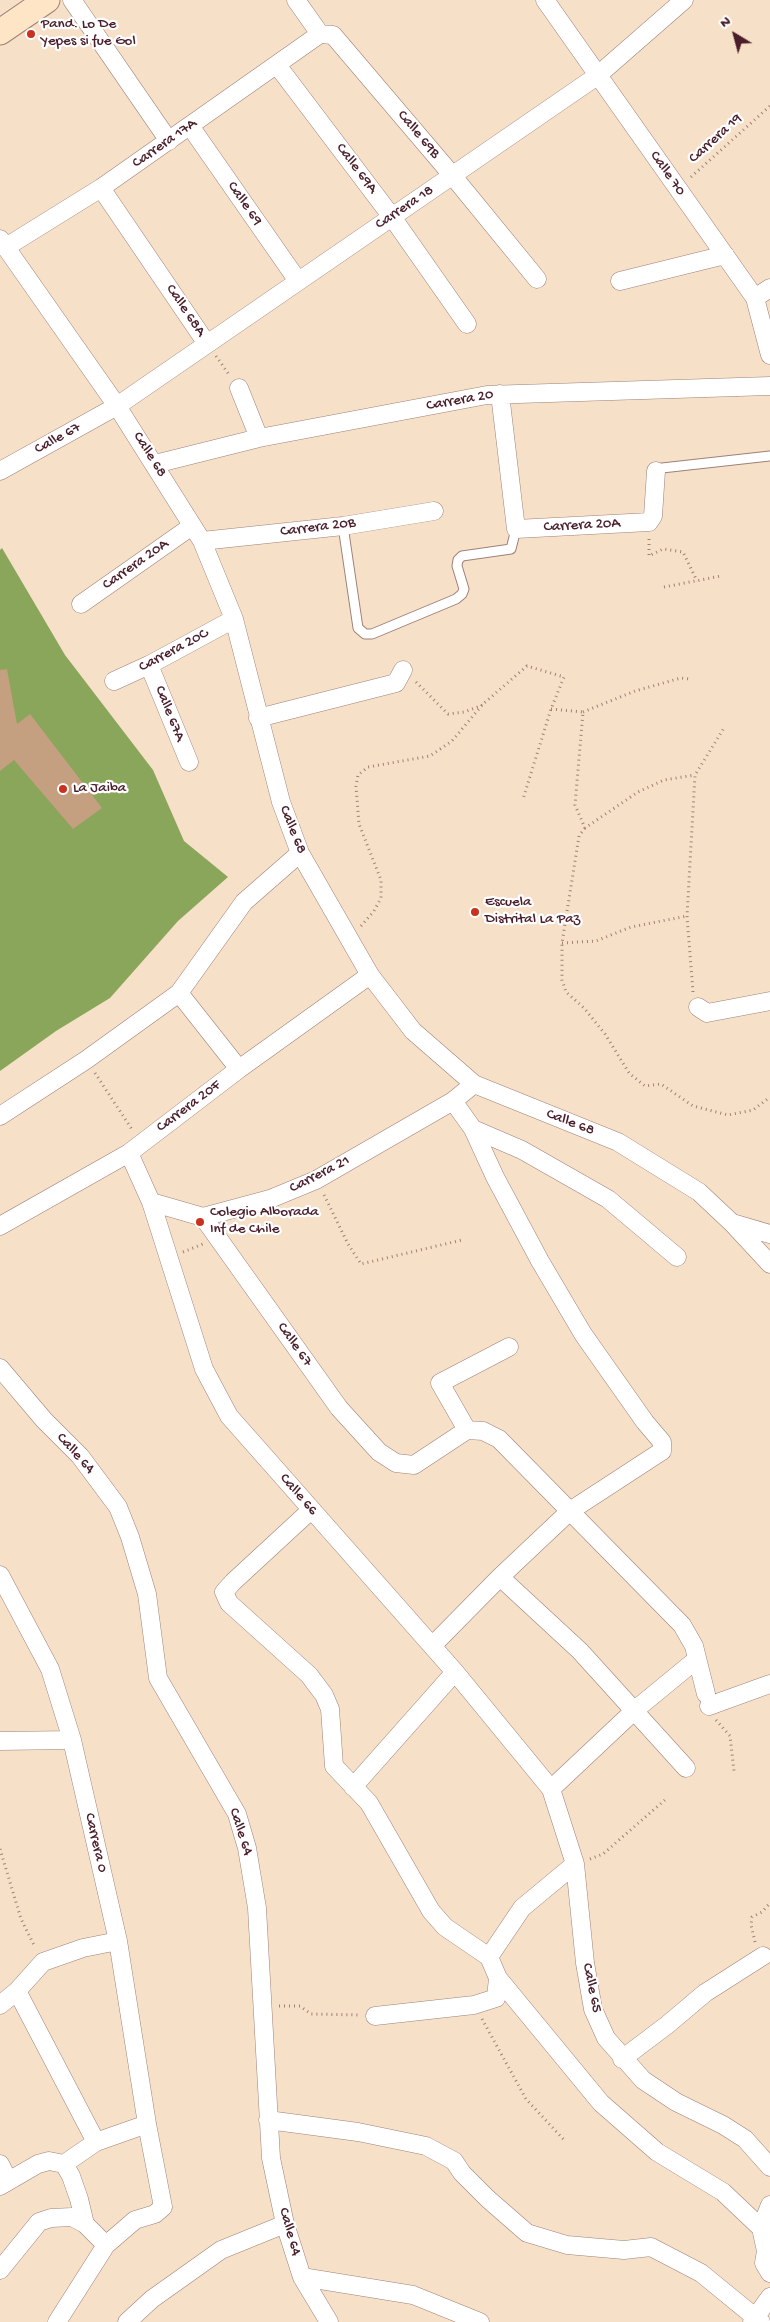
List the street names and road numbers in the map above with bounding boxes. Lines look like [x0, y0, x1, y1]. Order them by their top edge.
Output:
street label: Calle 69B [393, 107, 443, 163]
street label: Carrera 19 [686, 110, 746, 168]
street label: Carrera 17A [129, 115, 201, 173]
street label: Calle 69A [331, 140, 381, 198]
street label: Calle 70 [645, 148, 689, 200]
street label: Calle 69 [222, 179, 266, 229]
street label: Carrera 18 [372, 182, 438, 234]
street label: Calle 68A [161, 281, 209, 341]
street label: Carrera 20 [425, 386, 495, 416]
street label: Calle 67 [32, 419, 84, 459]
street label: Calle 68 [128, 429, 170, 481]
street label: Carrera 20B [279, 514, 357, 542]
street label: Carrera 20A [543, 515, 621, 537]
street label: Carrera 20A [99, 536, 173, 594]
street label: Carrera 20C [136, 625, 212, 677]
street label: Calle 67A [150, 683, 188, 745]
street label: Calle 68 [274, 803, 310, 857]
street label: Carrera 20F [153, 1077, 225, 1137]
street label: Calle 68 [543, 1106, 597, 1140]
street label: Carrera 21 [287, 1152, 353, 1198]
street label: Calle 67 [272, 1319, 316, 1371]
street label: Calle 64 [52, 1430, 98, 1478]
street label: Calle 66 [275, 1470, 321, 1520]
street label: Calle 64 [224, 1806, 256, 1858]
street label: Carrera 0 [79, 1811, 111, 1875]
street label: Calle 65 [577, 1962, 605, 2014]
street label: Calle 64 [274, 2206, 304, 2258]

